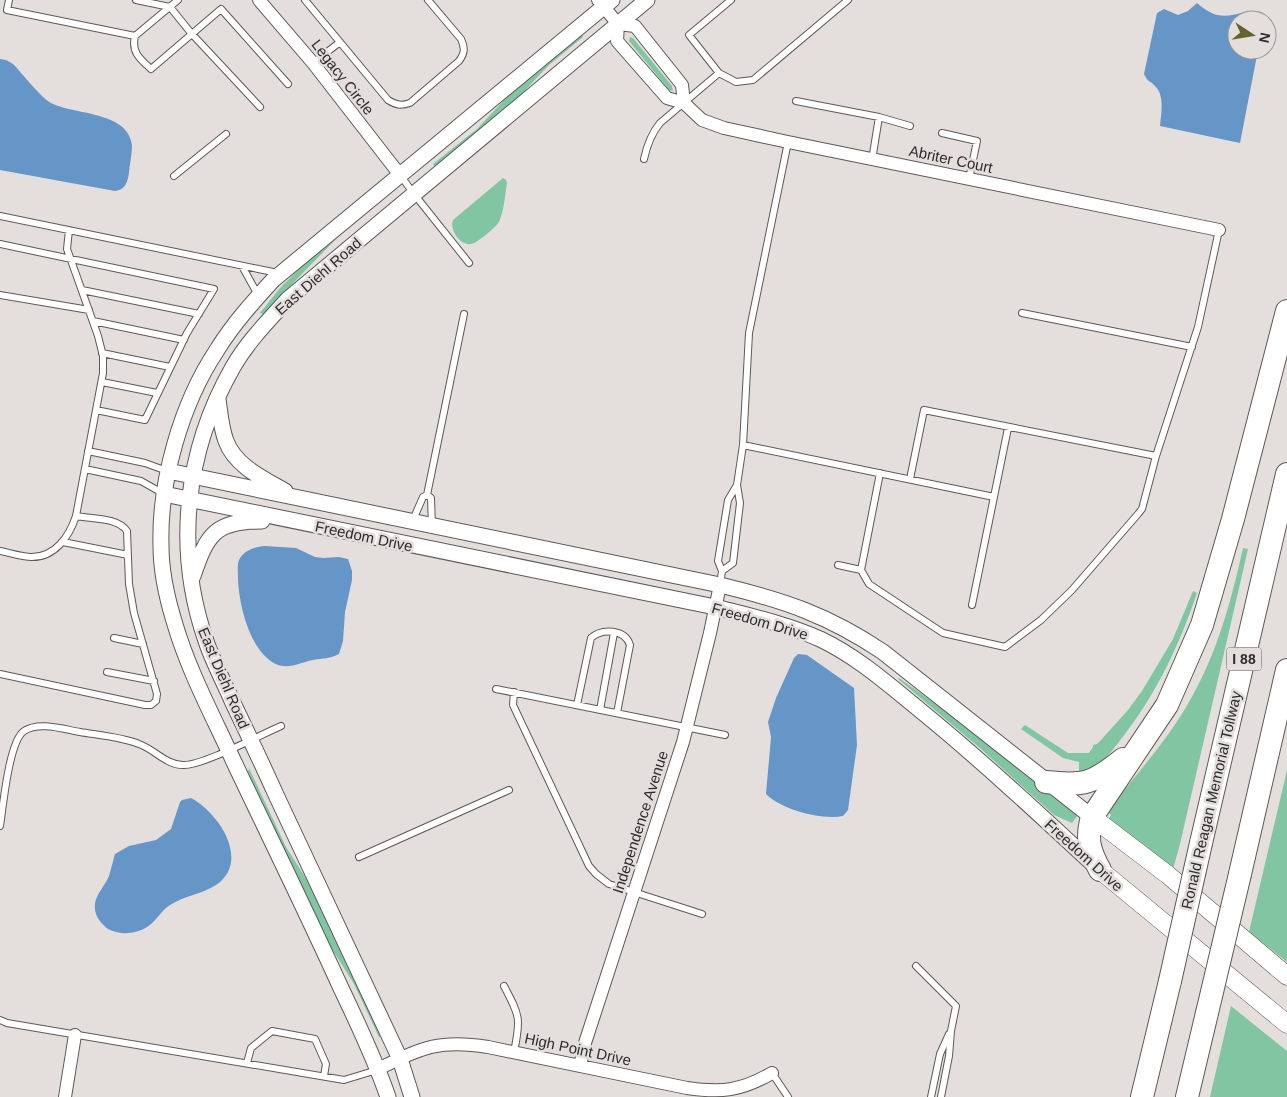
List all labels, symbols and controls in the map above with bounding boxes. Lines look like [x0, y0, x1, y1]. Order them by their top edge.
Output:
north arrow [1227, 10, 1277, 60]
text: N [1256, 31, 1274, 44]
street label: Legacy Circle [308, 36, 378, 118]
street label: Abriter Court [908, 142, 995, 176]
street label: East Diehl Road [272, 234, 364, 318]
street label: Freedom Drive [314, 517, 414, 555]
street label: Freedom Drive [710, 599, 810, 643]
street label: East Diehl Road [195, 625, 253, 731]
road number: I 88 [1226, 648, 1262, 671]
street label: Ronald Reagan Memorial Tollway [1178, 689, 1244, 911]
street label: Independence Avenue [609, 748, 671, 896]
street label: Freedom Drive [1041, 815, 1127, 895]
street label: High Point Drive [523, 1029, 633, 1069]

